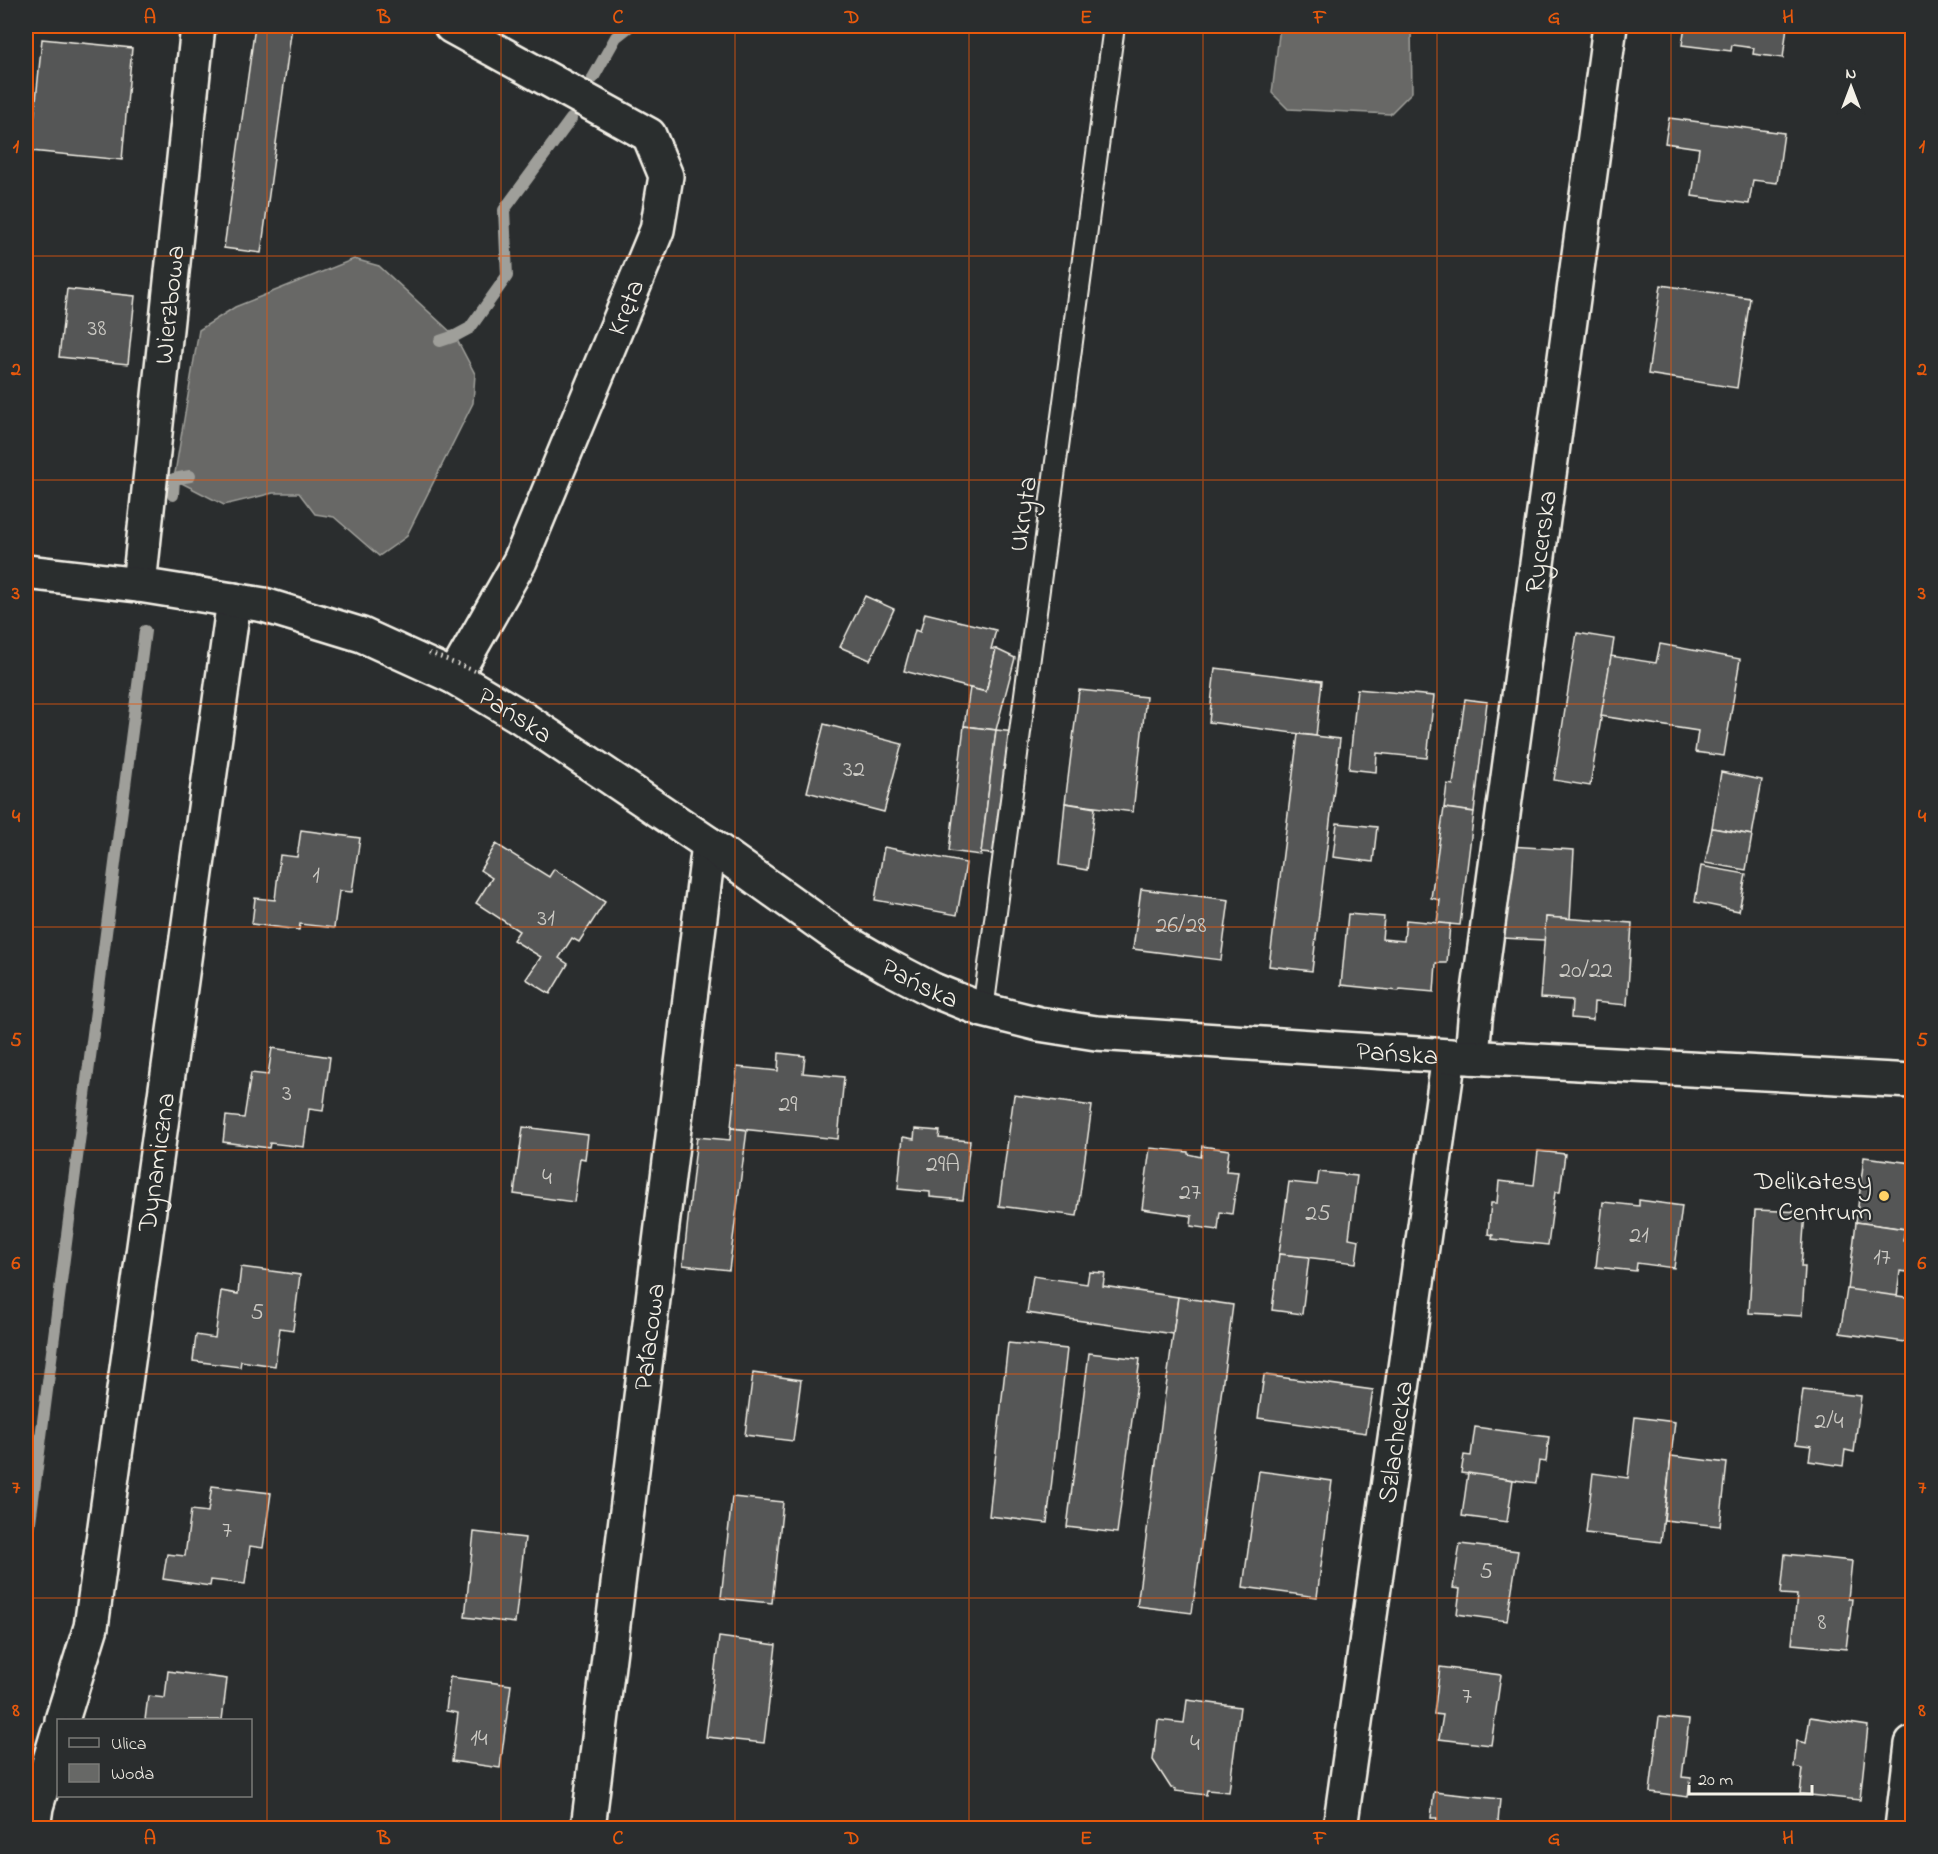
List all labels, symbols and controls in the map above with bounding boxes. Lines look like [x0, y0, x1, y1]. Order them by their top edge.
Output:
text: A [144, 4, 156, 33]
text: B [376, 4, 391, 33]
text: C [613, 4, 624, 33]
text: D [844, 4, 859, 33]
text: E [1080, 4, 1092, 33]
text: F [1313, 4, 1327, 33]
text: G [1548, 4, 1561, 33]
text: H [1782, 4, 1794, 33]
north arrow [1821, 57, 1881, 117]
text: N [1846, 62, 1857, 86]
text: 1 [13, 133, 20, 162]
text: 1 [1919, 133, 1926, 162]
street label: Wierzbowa [145, 243, 197, 366]
street label: Kręta [599, 274, 656, 342]
house number: 38 [88, 312, 106, 347]
text: 2 [10, 356, 21, 385]
text: 2 [1916, 356, 1927, 385]
street label: Ukryta [1000, 474, 1049, 555]
street label: Rycerska [1516, 488, 1569, 596]
text: 3 [11, 580, 20, 609]
text: 3 [1917, 580, 1926, 609]
street label: Pańska [469, 678, 560, 755]
house number: 32 [843, 753, 865, 788]
text: 4 [12, 803, 21, 832]
text: 4 [1918, 803, 1927, 832]
house number: 1 [312, 859, 320, 894]
house number: 31 [537, 902, 555, 937]
house number: 26/28 [1156, 909, 1206, 944]
street label: Pańska [873, 949, 964, 1020]
house number: 20/22 [1559, 954, 1613, 989]
text: 5 [10, 1027, 22, 1056]
text: 5 [1916, 1027, 1928, 1056]
street label: Pańska [1355, 1033, 1439, 1077]
house number: 3 [282, 1077, 292, 1112]
house number: 29 [778, 1088, 798, 1123]
street label: Dynamiczna [129, 1090, 187, 1235]
house number: 29A [926, 1148, 960, 1183]
house number: 4 [542, 1161, 552, 1196]
place label: Delikatesy Centrum [1753, 1163, 1872, 1233]
house number: 27 [1179, 1176, 1201, 1211]
marker: Delikatesy Centrum [1877, 1189, 1891, 1203]
house number: 25 [1305, 1197, 1331, 1232]
house number: 21 [1629, 1219, 1649, 1254]
house number: 17 [1873, 1241, 1891, 1276]
text: 6 [12, 1250, 21, 1279]
text: 6 [1918, 1250, 1927, 1279]
street label: Pałacowa [625, 1281, 677, 1393]
house number: 5 [250, 1296, 264, 1331]
street label: Szlachecka [1369, 1378, 1425, 1506]
house number: 2/4 [1814, 1405, 1844, 1440]
text: 7 [12, 1474, 21, 1503]
text: 7 [1918, 1474, 1927, 1503]
house number: 7 [222, 1514, 232, 1549]
house number: 5 [1479, 1555, 1493, 1590]
house number: 8 [1818, 1606, 1827, 1641]
house number: 7 [1462, 1680, 1472, 1715]
text: 8 [11, 1697, 20, 1726]
text: 8 [1917, 1697, 1926, 1726]
legend [57, 1719, 252, 1797]
house number: 14 [470, 1722, 488, 1757]
house number: 4 [1190, 1727, 1200, 1762]
text: Ulica [111, 1732, 146, 1758]
scale bar [1689, 1758, 1812, 1796]
text: Woda [111, 1762, 154, 1788]
text: 20 m [1698, 1768, 1733, 1794]
text: A [144, 1825, 156, 1854]
text: B [376, 1825, 391, 1854]
text: C [613, 1825, 624, 1854]
text: D [844, 1825, 859, 1854]
text: E [1080, 1825, 1092, 1854]
text: F [1313, 1825, 1327, 1854]
text: G [1548, 1825, 1561, 1854]
text: H [1782, 1825, 1794, 1854]

